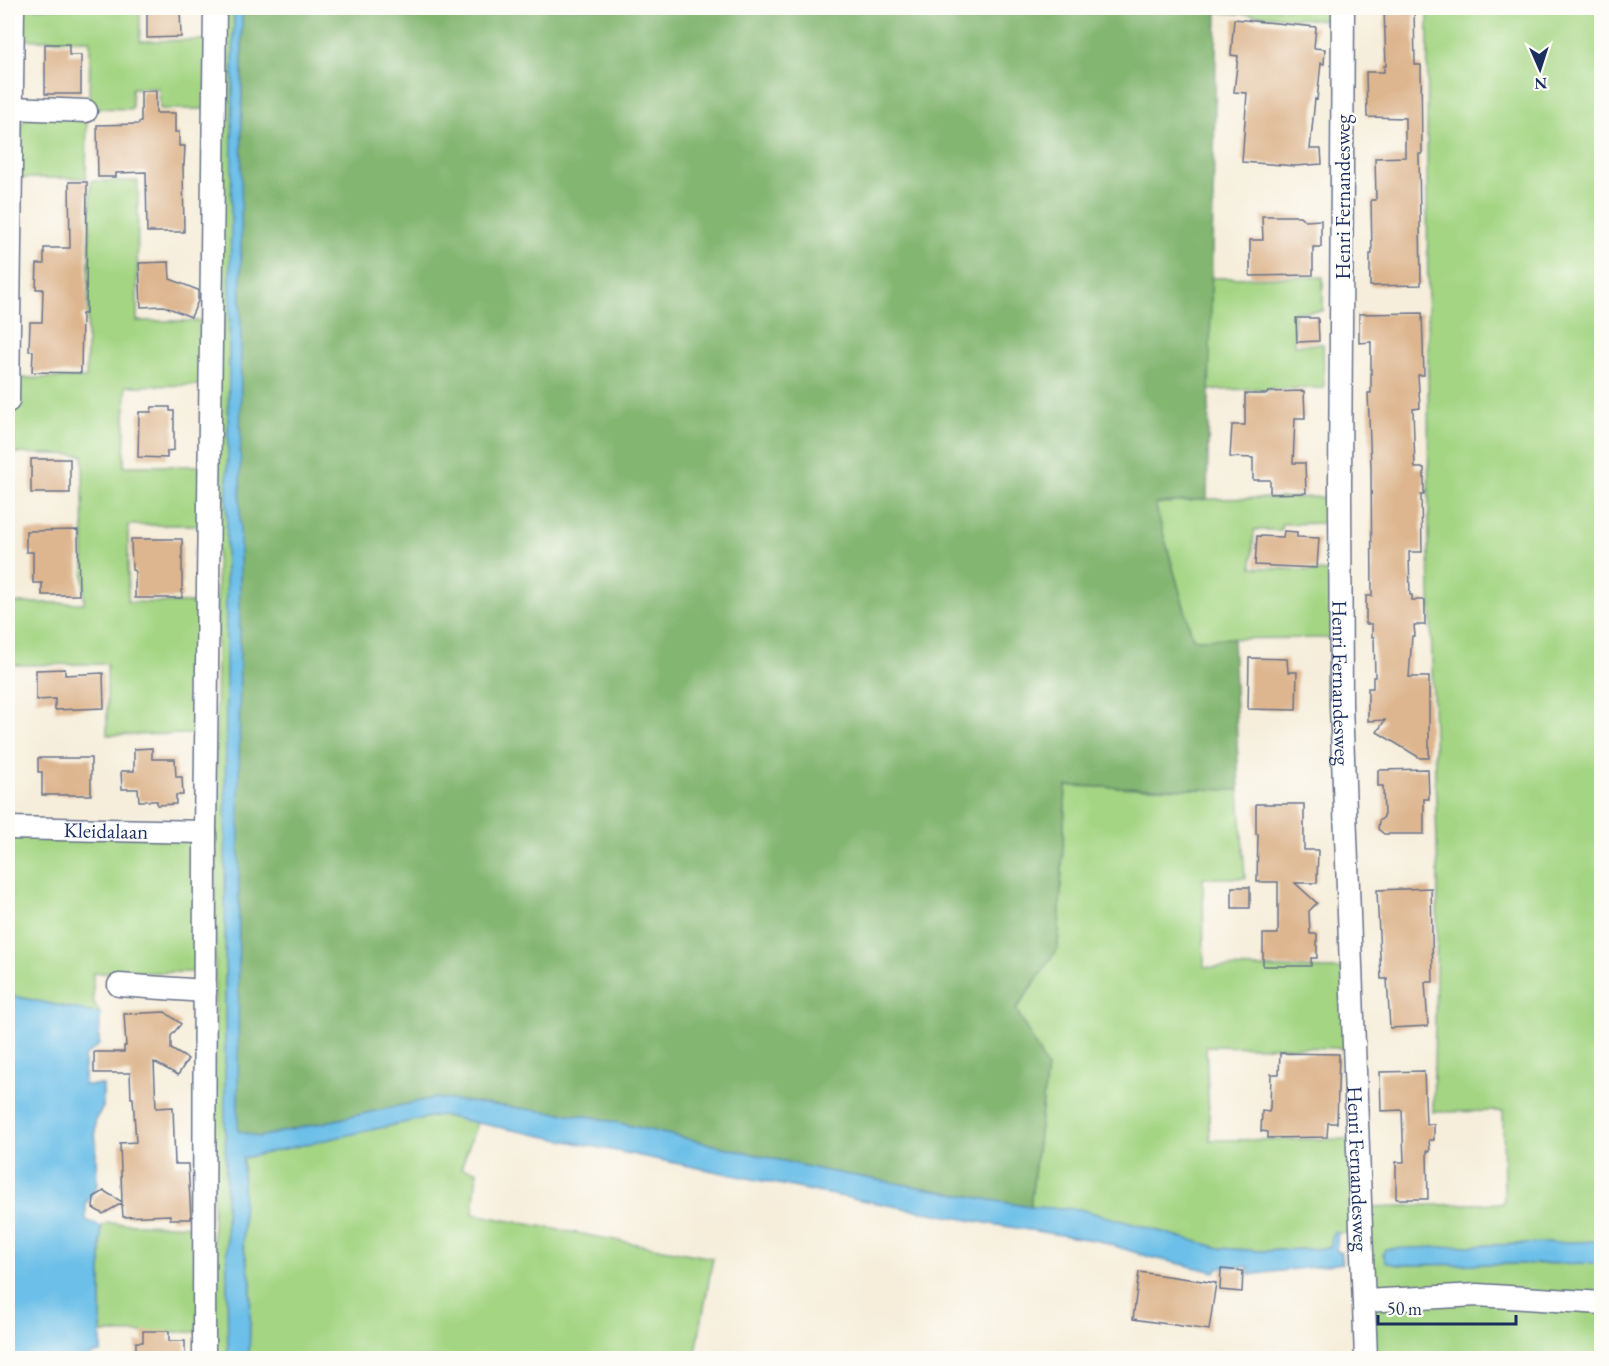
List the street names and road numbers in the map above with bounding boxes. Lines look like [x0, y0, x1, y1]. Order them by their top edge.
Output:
street label: Henri Fernandesweg [1329, 113, 1356, 280]
street label: Henri Fernandesweg [1327, 600, 1357, 767]
street label: Kleidalaan [63, 816, 149, 844]
street label: Henri Fernandesweg [1342, 1085, 1375, 1253]

